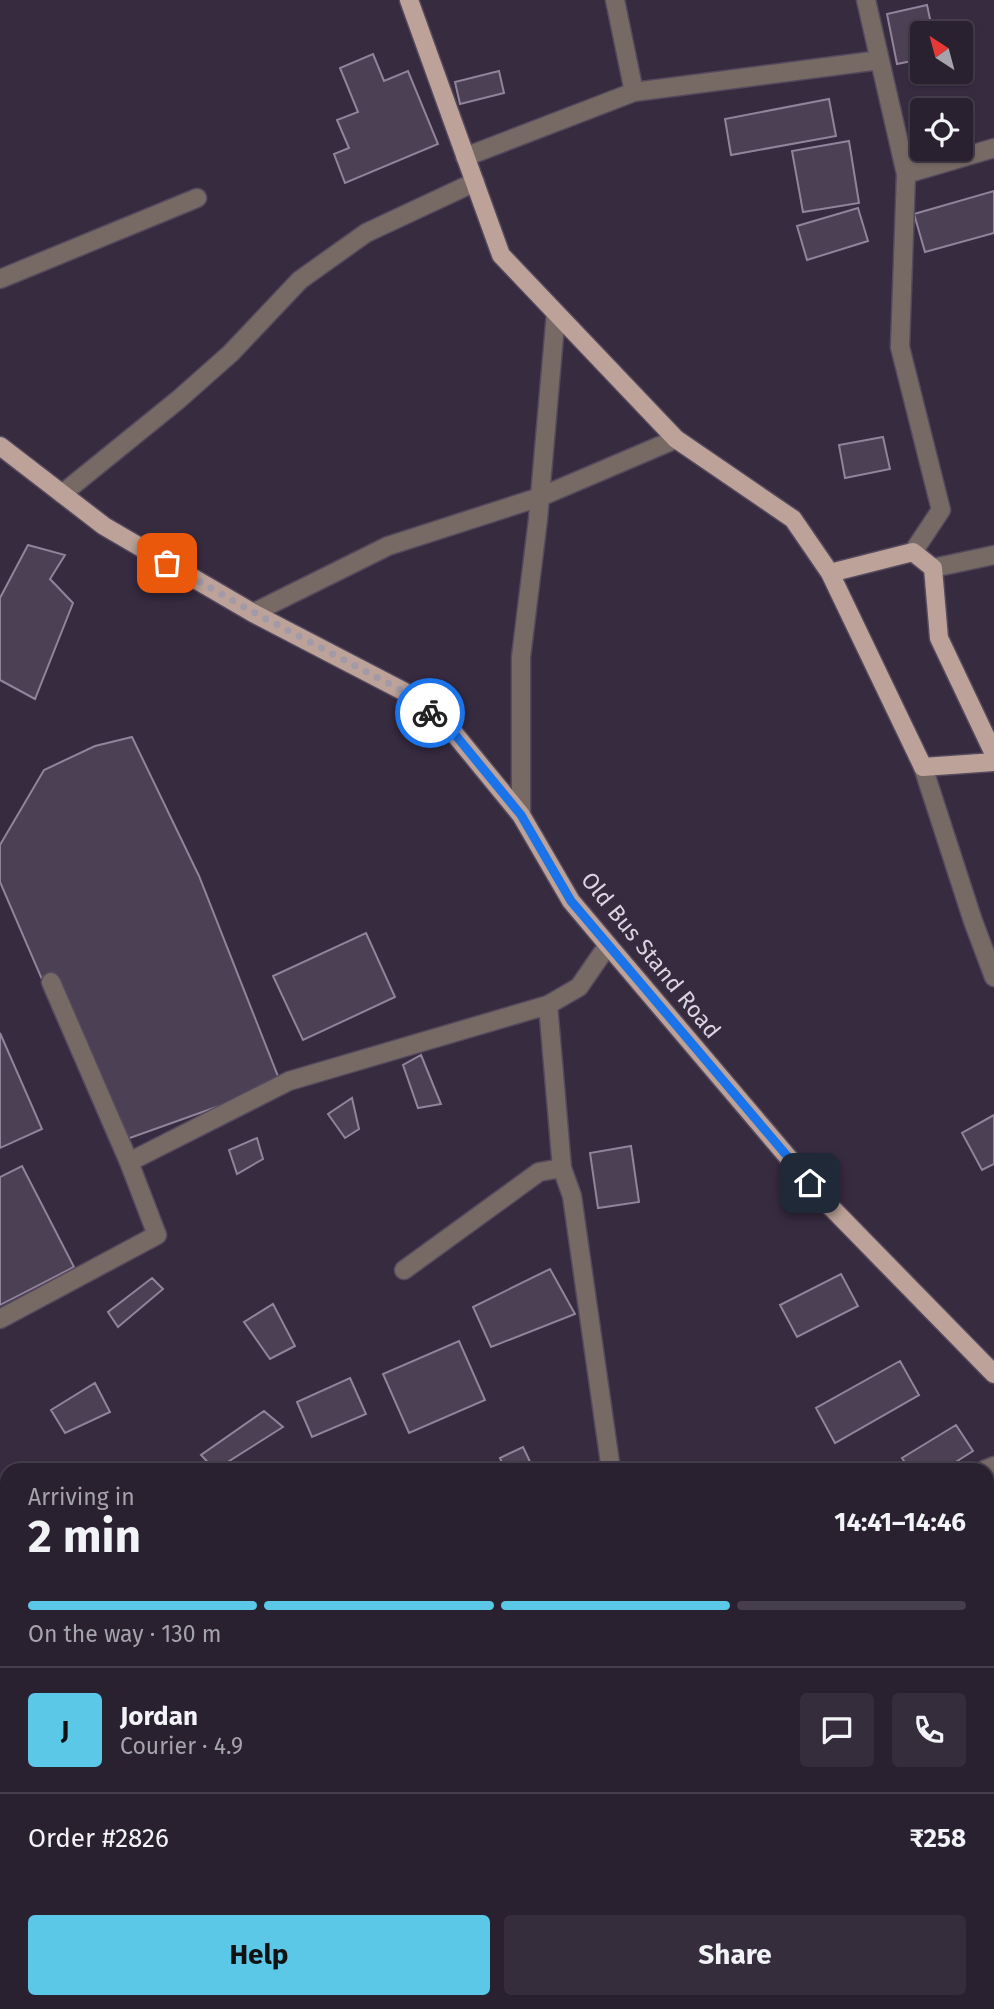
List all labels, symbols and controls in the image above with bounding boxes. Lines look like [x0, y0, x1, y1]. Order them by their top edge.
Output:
north arrow [910, 21, 973, 84]
map controls [910, 21, 973, 161]
button: locate [910, 98, 973, 161]
pin [137, 533, 197, 593]
icon: bag [148, 544, 186, 582]
courier [395, 678, 465, 748]
icon: bike [411, 694, 449, 732]
street label: Old Bus Stand Road [575, 866, 727, 1044]
pin [780, 1153, 840, 1213]
icon: home [791, 1164, 829, 1202]
text: Arriving in [28, 1483, 135, 1511]
text: 14:41–14:46 [834, 1507, 966, 1538]
text: 2 min [28, 1509, 141, 1564]
text: On the way · 130 m [28, 1620, 221, 1648]
button: chat [800, 1693, 874, 1767]
button: phone [892, 1693, 966, 1767]
text: Jordan [120, 1701, 198, 1732]
text: J [61, 1715, 69, 1746]
text: Courier · 4.9 [120, 1732, 243, 1760]
text: Order #2826 [28, 1823, 169, 1854]
text: ₹258 [909, 1823, 966, 1854]
button: Help [28, 1915, 490, 1995]
button: Share [504, 1915, 966, 1995]

